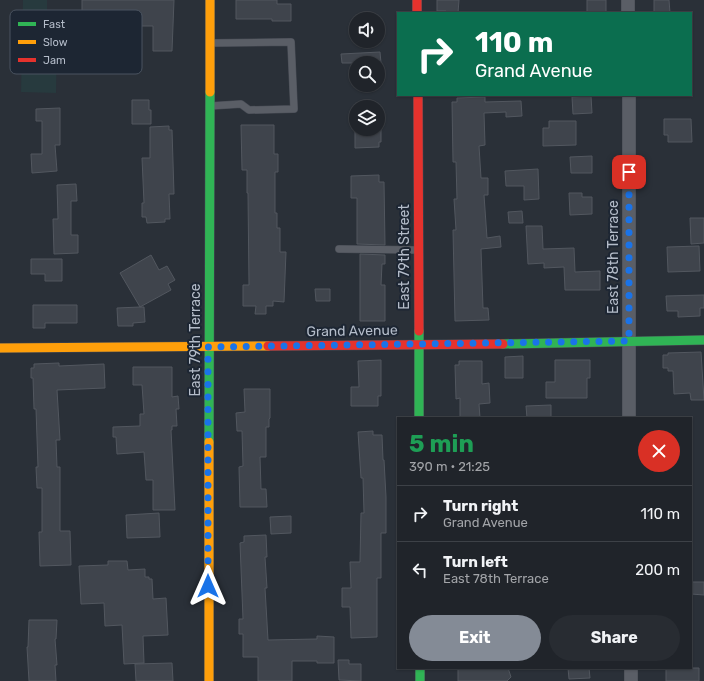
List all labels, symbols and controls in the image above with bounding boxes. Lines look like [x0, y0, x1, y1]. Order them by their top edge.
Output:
legend [10, 10, 142, 74]
map controls [349, 12, 385, 136]
button: sound [349, 12, 385, 48]
text: Fast [43, 18, 66, 31]
text: 110 m [475, 26, 553, 59]
icon: right [409, 28, 461, 80]
text: Slow [43, 36, 68, 49]
text: Jam [43, 54, 66, 67]
button: search [349, 56, 385, 92]
text: Grand Avenue [475, 60, 592, 82]
button: layers [349, 100, 385, 136]
pin [612, 155, 646, 189]
icon: arrive [618, 161, 640, 183]
street label: East 78th Terrace [605, 200, 622, 314]
street label: East 79th Street [396, 204, 413, 310]
street label: East 79th Terrace [187, 283, 204, 397]
street label: Grand Avenue [306, 322, 398, 340]
text: 5 min [409, 430, 474, 458]
button: close [638, 430, 680, 472]
text: 390 m · 21:25 [409, 459, 490, 474]
text: Turn right [443, 497, 518, 515]
icon: right [409, 503, 431, 525]
text: 110 m [641, 505, 680, 523]
text: Grand Avenue [443, 515, 528, 530]
text: Turn left [443, 553, 508, 571]
icon: left [409, 559, 431, 581]
text: 200 m [635, 561, 680, 579]
position arrow [187, 565, 229, 607]
text: East 78th Terrace [443, 571, 549, 586]
button: Exit [409, 615, 541, 661]
button: Share [549, 615, 680, 661]

